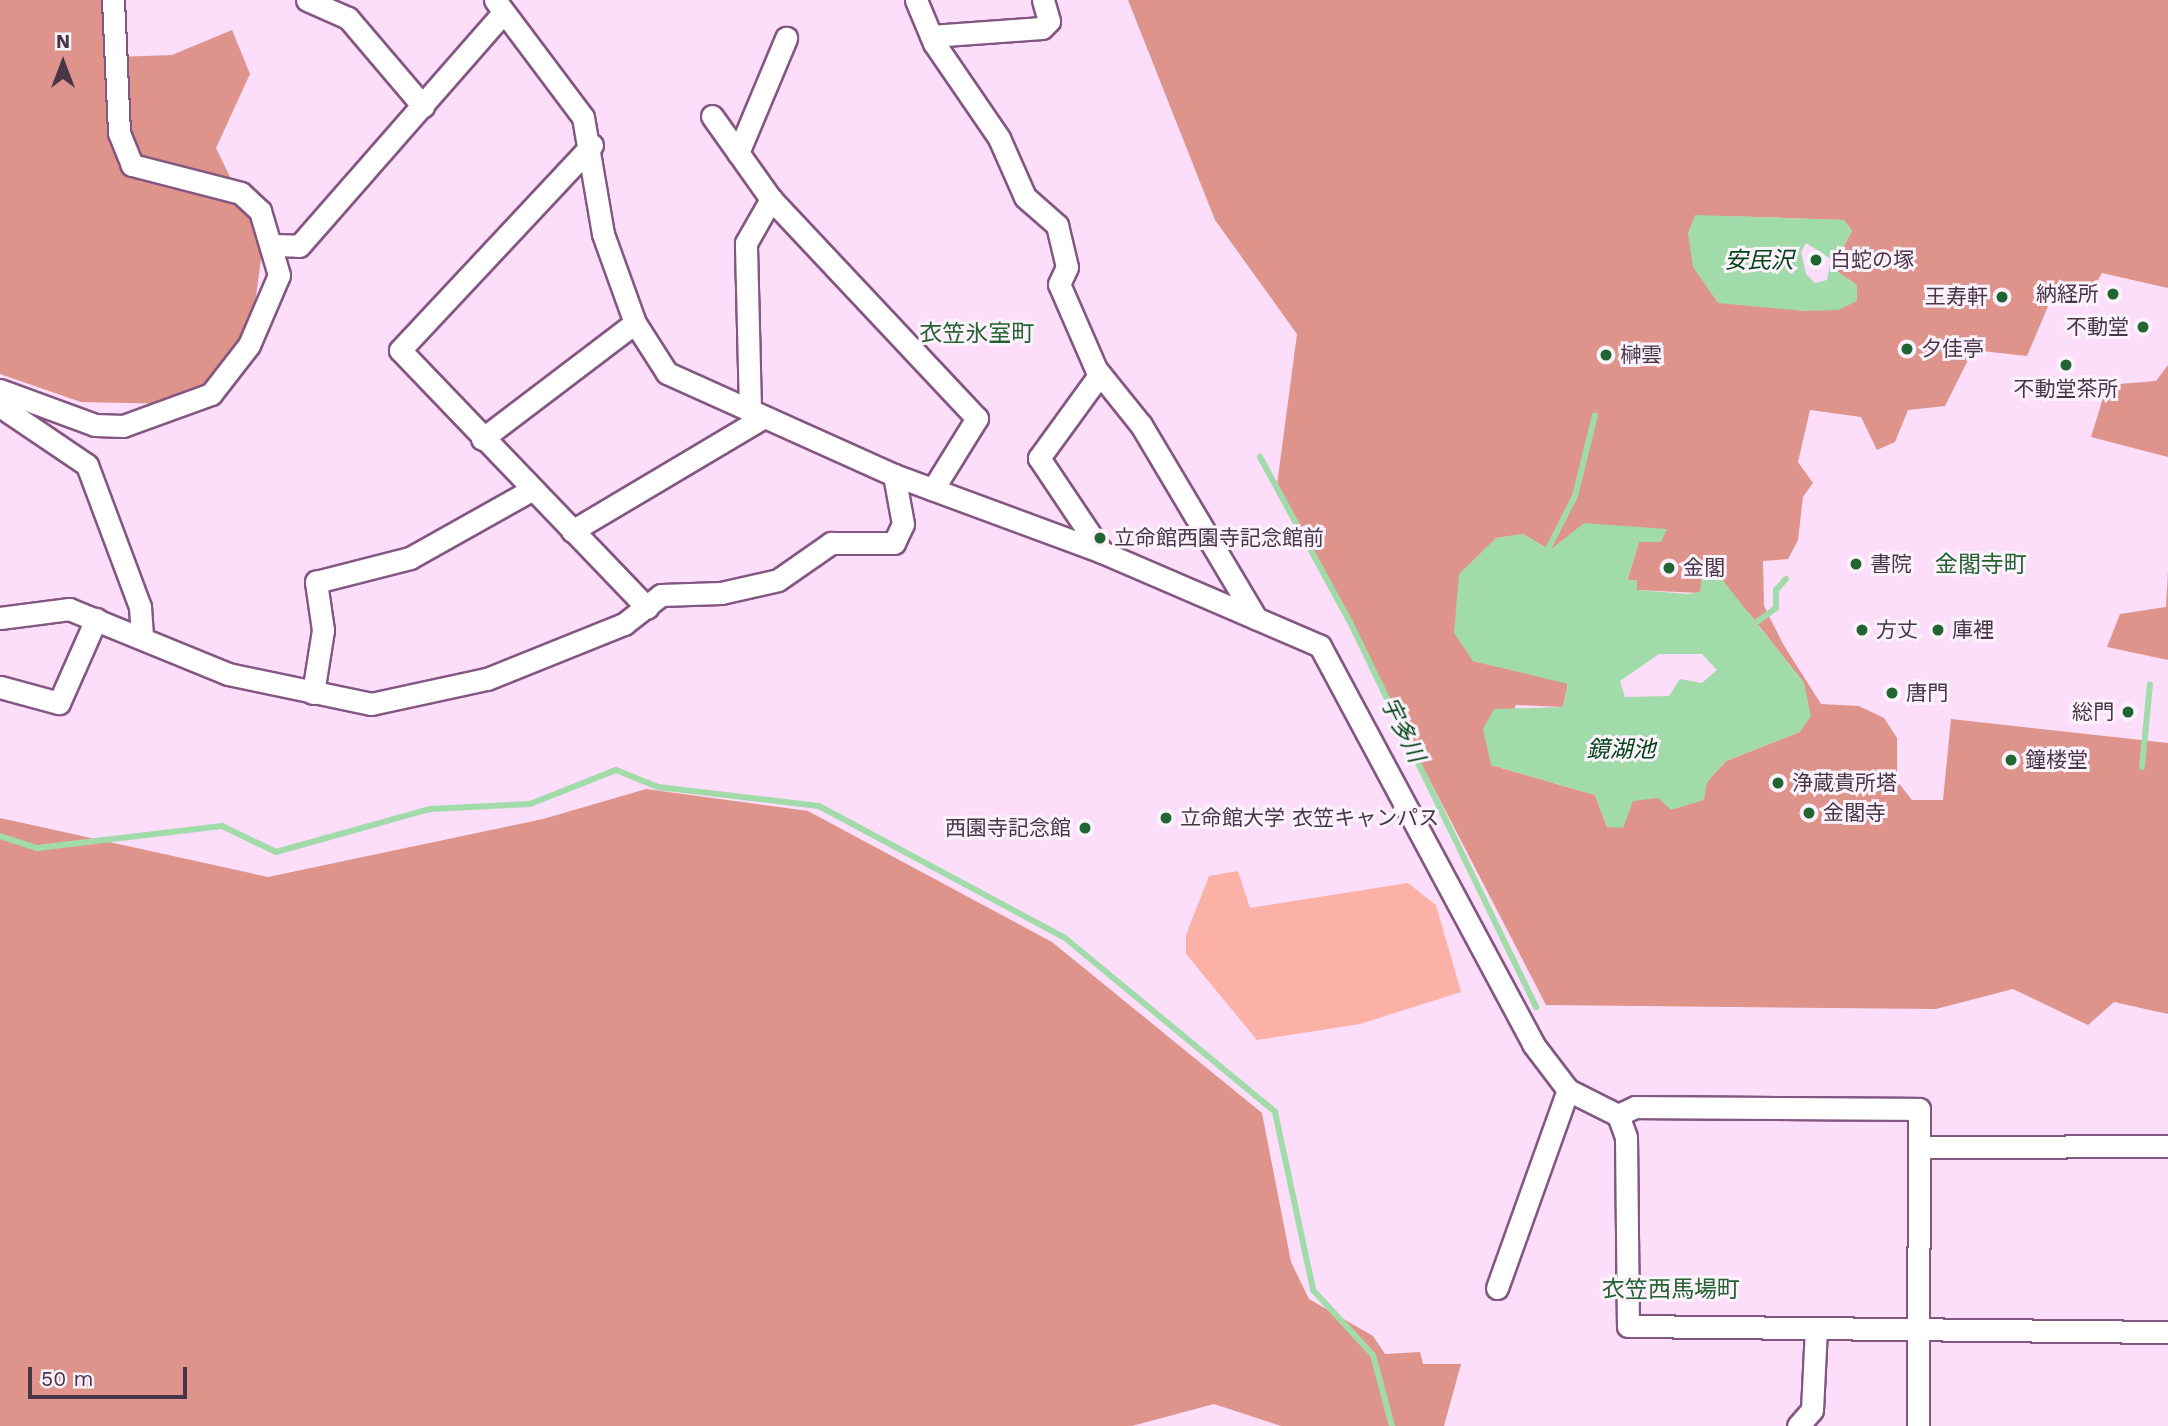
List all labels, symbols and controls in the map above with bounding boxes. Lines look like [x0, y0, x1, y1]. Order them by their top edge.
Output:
north arrow [28, 28, 98, 98]
text: N [56, 30, 70, 53]
water label: 安民沢 [1725, 247, 1793, 275]
place label: 白蛇の塚 [1830, 247, 1914, 273]
marker: 白蛇の塚 [1808, 252, 1824, 268]
place label: 納経所 [2036, 281, 2099, 307]
place label: 王寿軒 [1925, 284, 1988, 310]
marker: 納経所 [2105, 286, 2121, 302]
marker: 王寿軒 [1994, 289, 2010, 305]
place label: 不動堂 [2066, 314, 2129, 340]
marker: 不動堂 [2135, 319, 2151, 335]
district label: 衣笠氷室町 [920, 320, 1034, 348]
place label: 夕佳亭 [1921, 336, 1984, 362]
marker: 夕佳亭 [1899, 341, 1915, 357]
place label: 榊雲 [1620, 342, 1662, 368]
marker: 榊雲 [1598, 347, 1614, 363]
marker: 不動堂茶所 [2058, 357, 2074, 373]
place label: 不動堂茶所 [2014, 376, 2118, 402]
place label: 立命館西園寺記念館前 [1114, 525, 1324, 551]
marker: 立命館西園寺記念館前 [1092, 530, 1108, 546]
place label: 書院 [1870, 551, 1912, 577]
district label: 金閣寺町 [1935, 551, 2027, 579]
place label: 金閣 [1683, 555, 1725, 581]
marker: 書院 [1848, 556, 1864, 572]
marker: 金閣 [1661, 560, 1677, 576]
place label: 方丈 [1876, 617, 1918, 643]
place label: 庫裡 [1952, 617, 1994, 643]
marker: 方丈 [1854, 622, 1870, 638]
marker: 庫裡 [1930, 622, 1946, 638]
place label: 唐門 [1906, 680, 1948, 706]
marker: 唐門 [1884, 685, 1900, 701]
water label: 宇多川 [1374, 693, 1430, 767]
place label: 総門 [2072, 699, 2114, 725]
marker: 総門 [2120, 704, 2136, 720]
water label: 鏡湖池 [1587, 736, 1655, 764]
place label: 鐘楼堂 [2025, 747, 2088, 773]
marker: 鐘楼堂 [2003, 752, 2019, 768]
place label: 浄蔵貴所塔 [1792, 770, 1897, 796]
marker: 浄蔵貴所塔 [1770, 775, 1786, 791]
place label: 金閣寺 [1823, 800, 1886, 826]
place label: 立命館大学 衣笠キャンパス [1180, 805, 1439, 831]
marker: 金閣寺 [1801, 805, 1817, 821]
marker: 立命館大学 衣笠キャンパス [1158, 810, 1174, 826]
place label: 西園寺記念館 [945, 815, 1071, 841]
marker: 西園寺記念館 [1077, 820, 1093, 836]
district label: 衣笠西馬場町 [1602, 1276, 1740, 1304]
scale bar [32, 1352, 191, 1396]
text: 50 m [41, 1366, 93, 1391]

